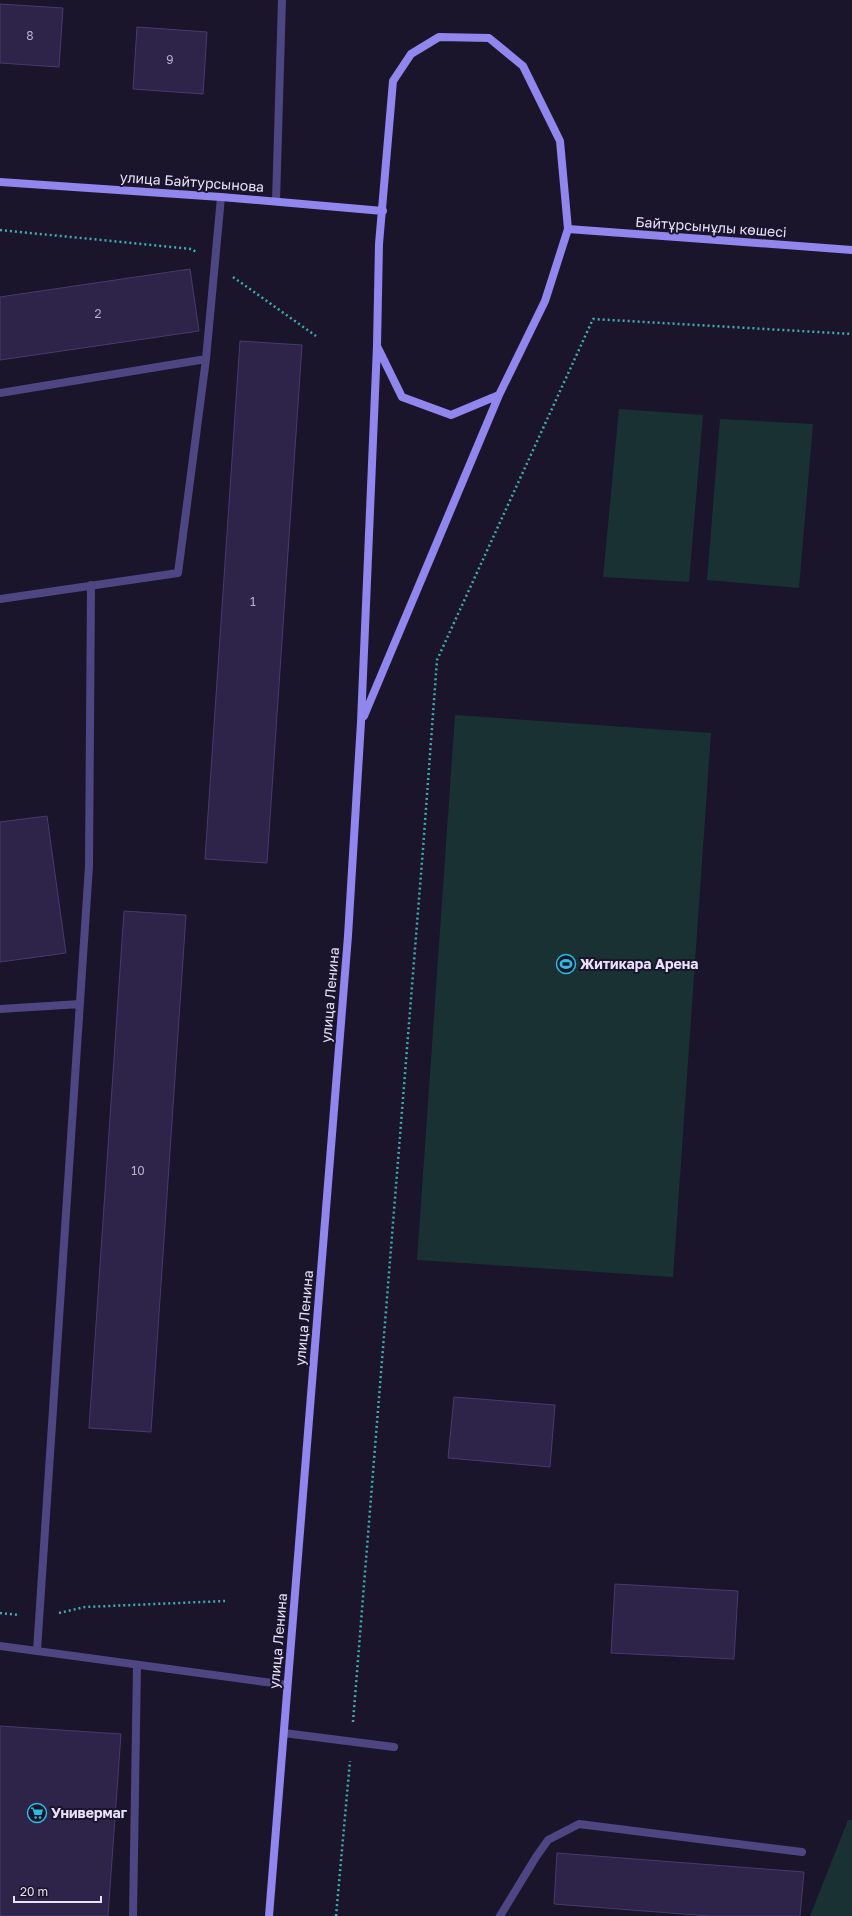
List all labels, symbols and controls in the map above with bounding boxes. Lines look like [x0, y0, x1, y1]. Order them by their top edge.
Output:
house number: 8 [26, 28, 34, 43]
house number: 9 [166, 52, 174, 67]
street label: улица Байтурсынова [119, 168, 265, 195]
street label: Байтұрсынұлы көшесі [635, 213, 787, 241]
house number: 2 [95, 306, 102, 321]
house number: 1 [250, 594, 256, 609]
street label: улица Ленина [317, 946, 342, 1044]
sports icon: Житикара Арена [555, 953, 577, 975]
place label: Житикара Арена [580, 955, 698, 972]
house number: 10 [131, 1163, 145, 1178]
street label: улица Ленина [291, 1269, 316, 1367]
street label: улица Ленина [265, 1592, 290, 1690]
supermarket icon: Универмаг [26, 1802, 48, 1824]
place label: Универмаг [51, 1804, 128, 1821]
scale bar [14, 1878, 101, 1904]
text: 20 m [20, 1884, 48, 1899]

